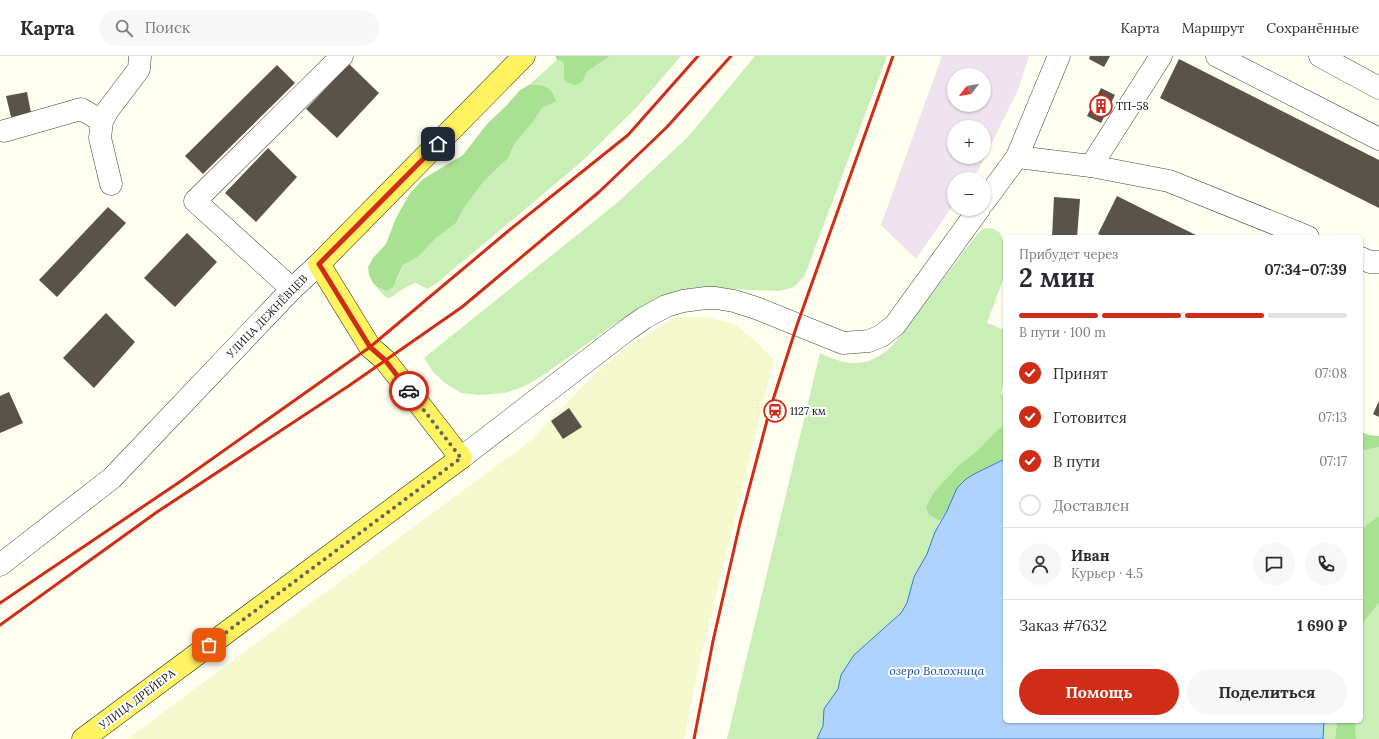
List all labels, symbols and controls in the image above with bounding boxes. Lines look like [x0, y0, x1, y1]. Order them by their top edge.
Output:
search box [99, 10, 379, 46]
text: Карта [20, 16, 75, 40]
icon: search [113, 17, 135, 39]
text: Поиск [145, 18, 190, 37]
text: Карта [1120, 19, 1160, 37]
text: Маршрут [1182, 19, 1244, 37]
text: Сохранённые [1266, 19, 1359, 37]
north arrow [947, 68, 991, 112]
map controls [947, 68, 991, 216]
building icon: ТП-58 [1088, 93, 1114, 119]
place label: ТП-58 [1116, 99, 1149, 113]
button: + [947, 120, 991, 164]
pin [421, 127, 455, 161]
icon: home [427, 133, 449, 155]
button: − [947, 172, 991, 216]
text: Прибудет через [1019, 246, 1118, 263]
text: 07:34–07:39 [1264, 260, 1347, 279]
text: 2 мин [1019, 261, 1095, 294]
street label: УЛИЦА ДЕЖНЁВЦЕВ [223, 271, 310, 361]
text: В пути · 100 m [1019, 324, 1106, 341]
icon: check [1019, 362, 1041, 384]
text: Принят [1053, 364, 1108, 383]
text: 07:08 [1315, 365, 1347, 382]
courier [389, 371, 429, 411]
icon: car [398, 380, 420, 402]
station icon: 1127 км [762, 398, 788, 424]
place label: 1127 км [790, 404, 826, 418]
icon: check [1019, 406, 1041, 428]
text: Готовится [1053, 408, 1127, 427]
text: 07:13 [1318, 409, 1347, 426]
icon: check [1019, 450, 1041, 472]
text: В пути [1053, 452, 1100, 471]
text: 07:17 [1319, 453, 1347, 470]
text: Доставлен [1053, 496, 1129, 515]
button: person [1019, 543, 1061, 585]
button: chat [1253, 543, 1295, 585]
button: phone [1305, 543, 1347, 585]
text: Иван [1071, 546, 1110, 565]
text: Курьер · 4.5 [1071, 565, 1143, 582]
text: Заказ #7632 [1019, 616, 1107, 635]
text: 1 690 ₽ [1297, 616, 1347, 635]
pin [192, 628, 226, 662]
icon: bag [198, 634, 220, 656]
water label: озеро Волохница [890, 663, 985, 678]
street label: УЛИЦА ДРЕЙЕРА [96, 665, 179, 733]
button: Помощь [1019, 669, 1179, 715]
button: Поделиться [1187, 669, 1347, 715]

